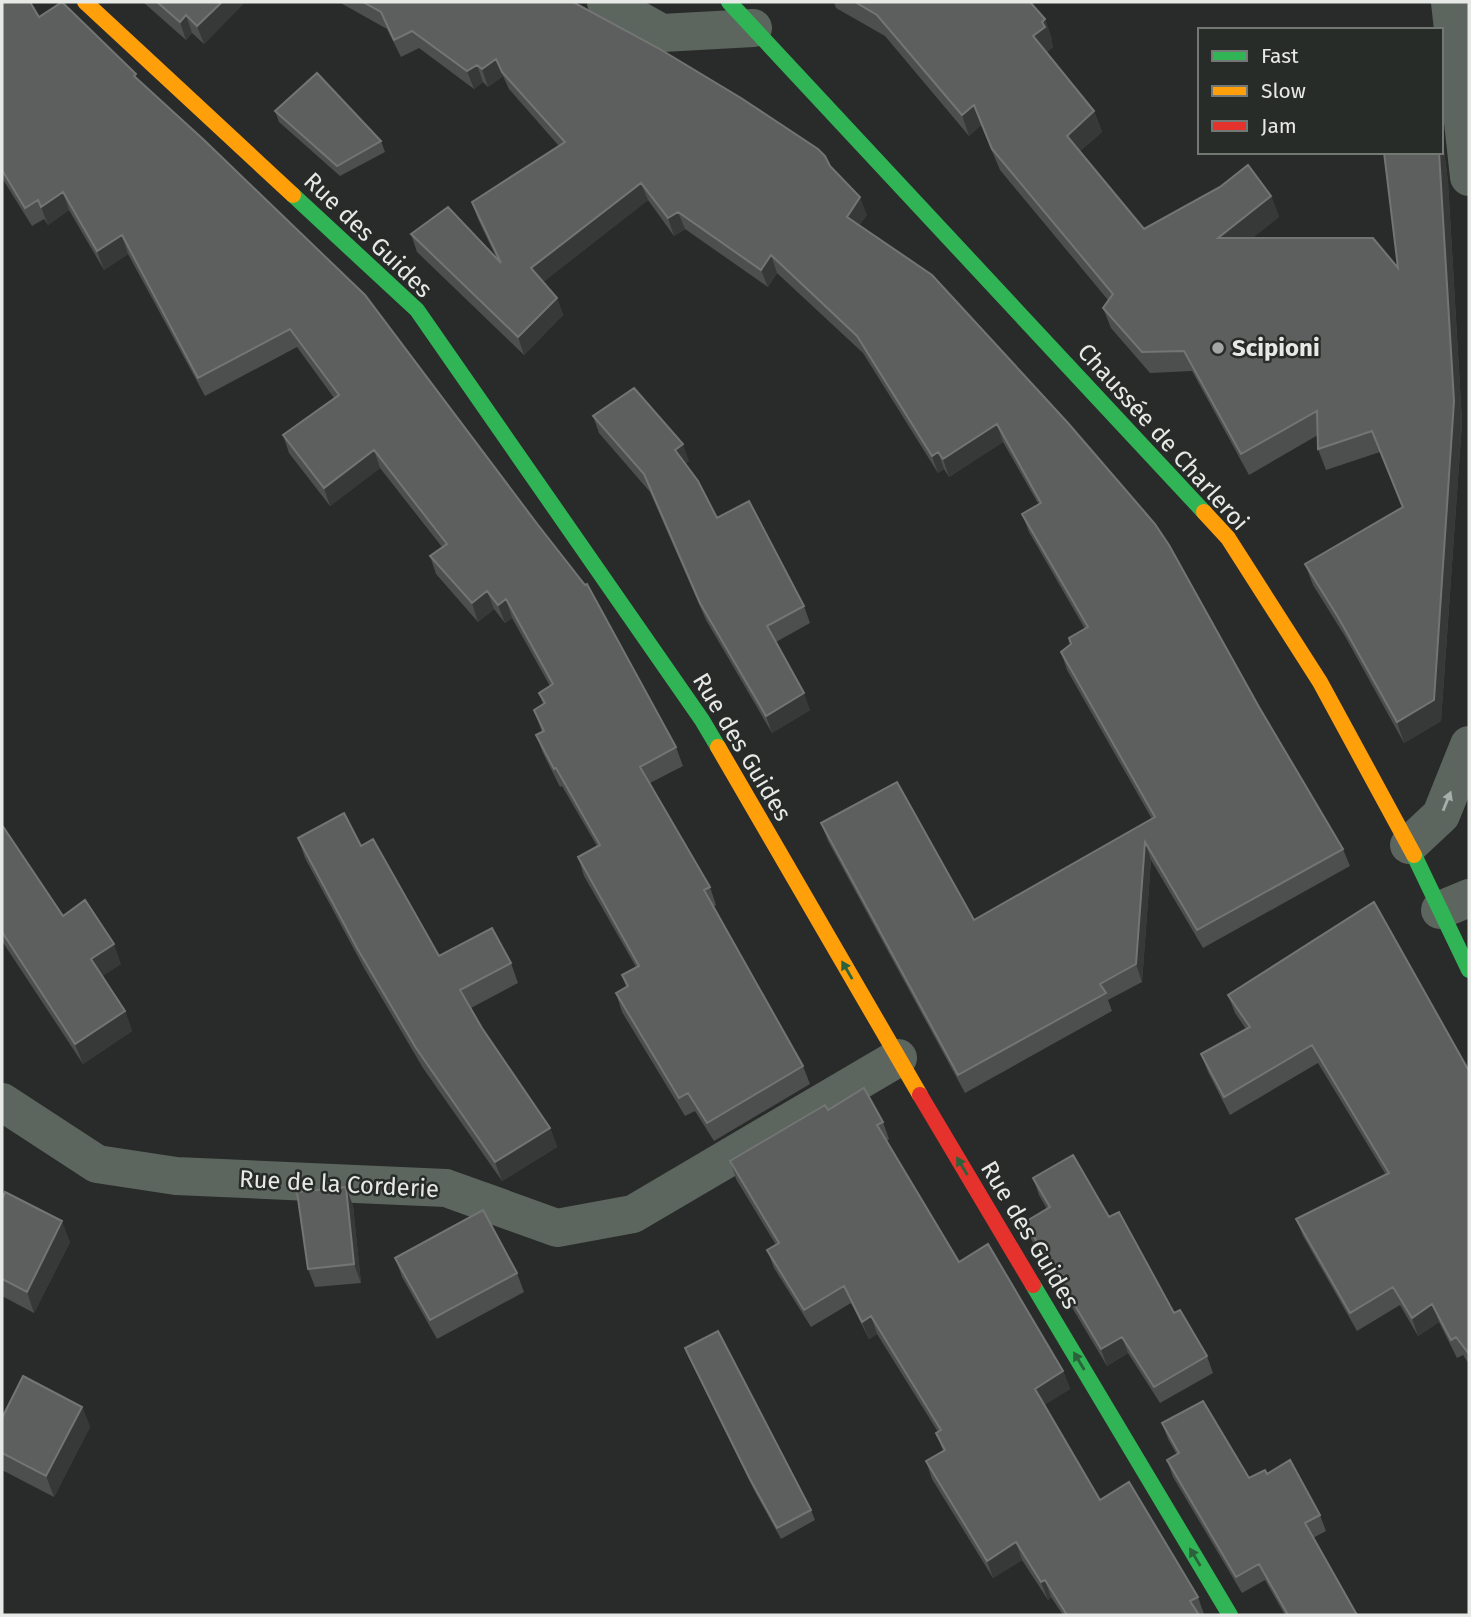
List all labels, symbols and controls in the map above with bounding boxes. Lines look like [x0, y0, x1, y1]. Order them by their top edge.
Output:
legend [1198, 28, 1443, 154]
text: Fast [1261, 43, 1299, 69]
text: Slow [1261, 78, 1306, 104]
text: Jam [1261, 113, 1297, 139]
street label: Rue des Guides [298, 167, 438, 303]
place label: Scipioni [1232, 334, 1320, 362]
street label: Chaussée de Charleroi [1072, 338, 1254, 536]
marker: Scipioni [1210, 340, 1226, 356]
street label: Rue des Guides [687, 668, 797, 826]
one-way arrow [1441, 790, 1452, 811]
one-way arrow [841, 960, 853, 979]
one-way arrow [956, 1156, 968, 1175]
street label: Rue des Guides [975, 1156, 1085, 1314]
street label: Rue de la Corderie [238, 1165, 440, 1203]
one-way arrow [1072, 1352, 1085, 1371]
one-way arrow [1189, 1547, 1202, 1566]

